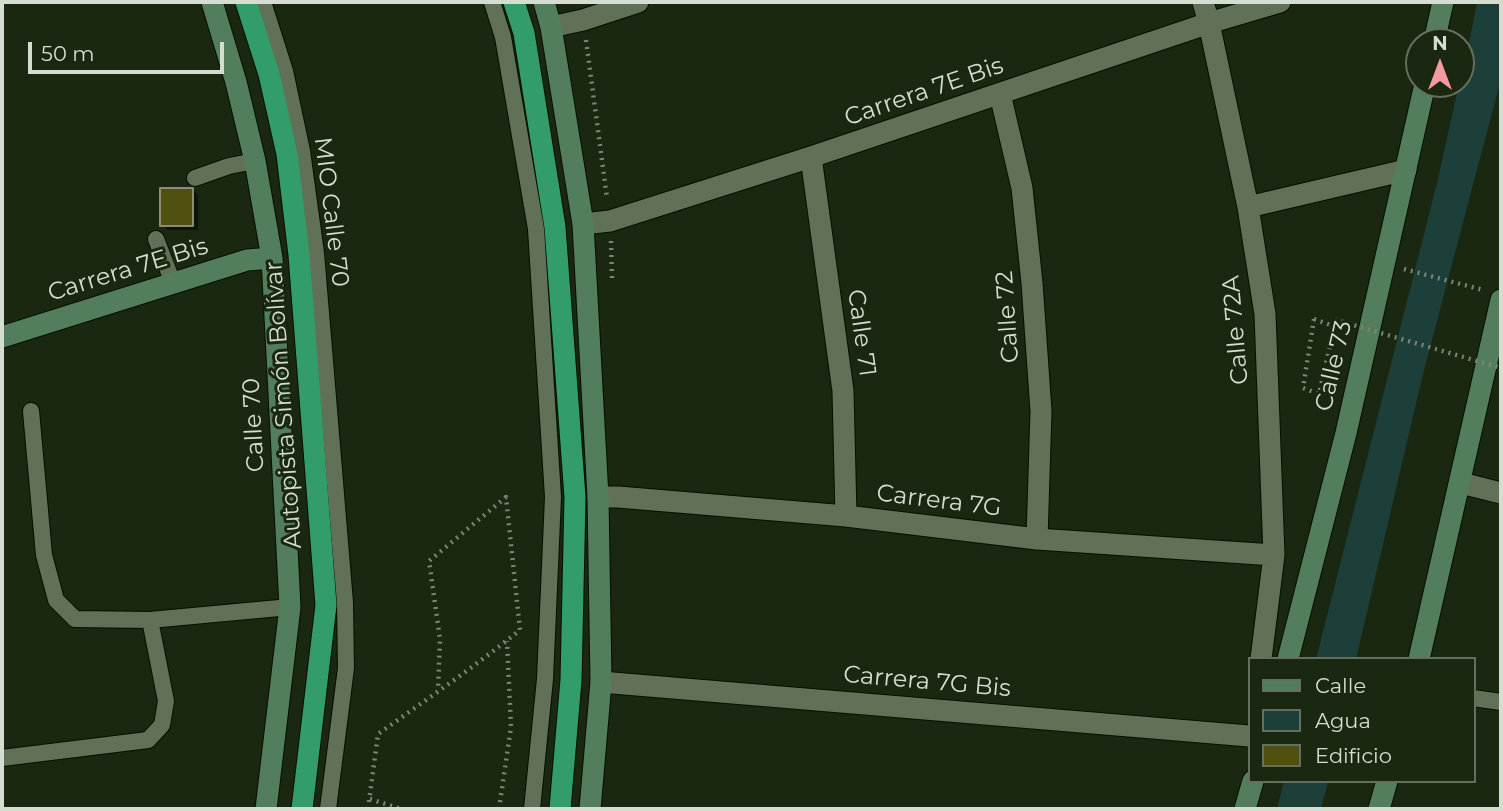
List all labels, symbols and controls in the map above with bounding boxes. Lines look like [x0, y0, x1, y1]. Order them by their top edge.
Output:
scale bar [32, 28, 228, 72]
north arrow [1405, 28, 1475, 98]
text: N [1432, 32, 1448, 55]
text: 50 m [41, 41, 95, 66]
street label: Carrera 7E Bis [841, 51, 1007, 133]
street label: MIO Calle 70 [308, 135, 354, 289]
street label: Carrera 7E Bis [44, 232, 212, 308]
street label: Autopista Simón Bolívar [260, 260, 308, 550]
street label: Calle 72 [990, 270, 1026, 364]
street label: Calle 72A [1217, 274, 1255, 386]
street label: Calle 71 [841, 288, 881, 378]
street label: Calle 73 [1310, 318, 1358, 414]
street label: Calle 70 [237, 377, 271, 473]
street label: Carrera 7G [875, 479, 1003, 523]
legend [1248, 657, 1475, 783]
street label: Carrera 7G Bis [842, 660, 1012, 704]
text: Calle [1315, 673, 1366, 698]
text: Agua [1315, 708, 1371, 733]
text: Edificio [1315, 743, 1392, 768]

